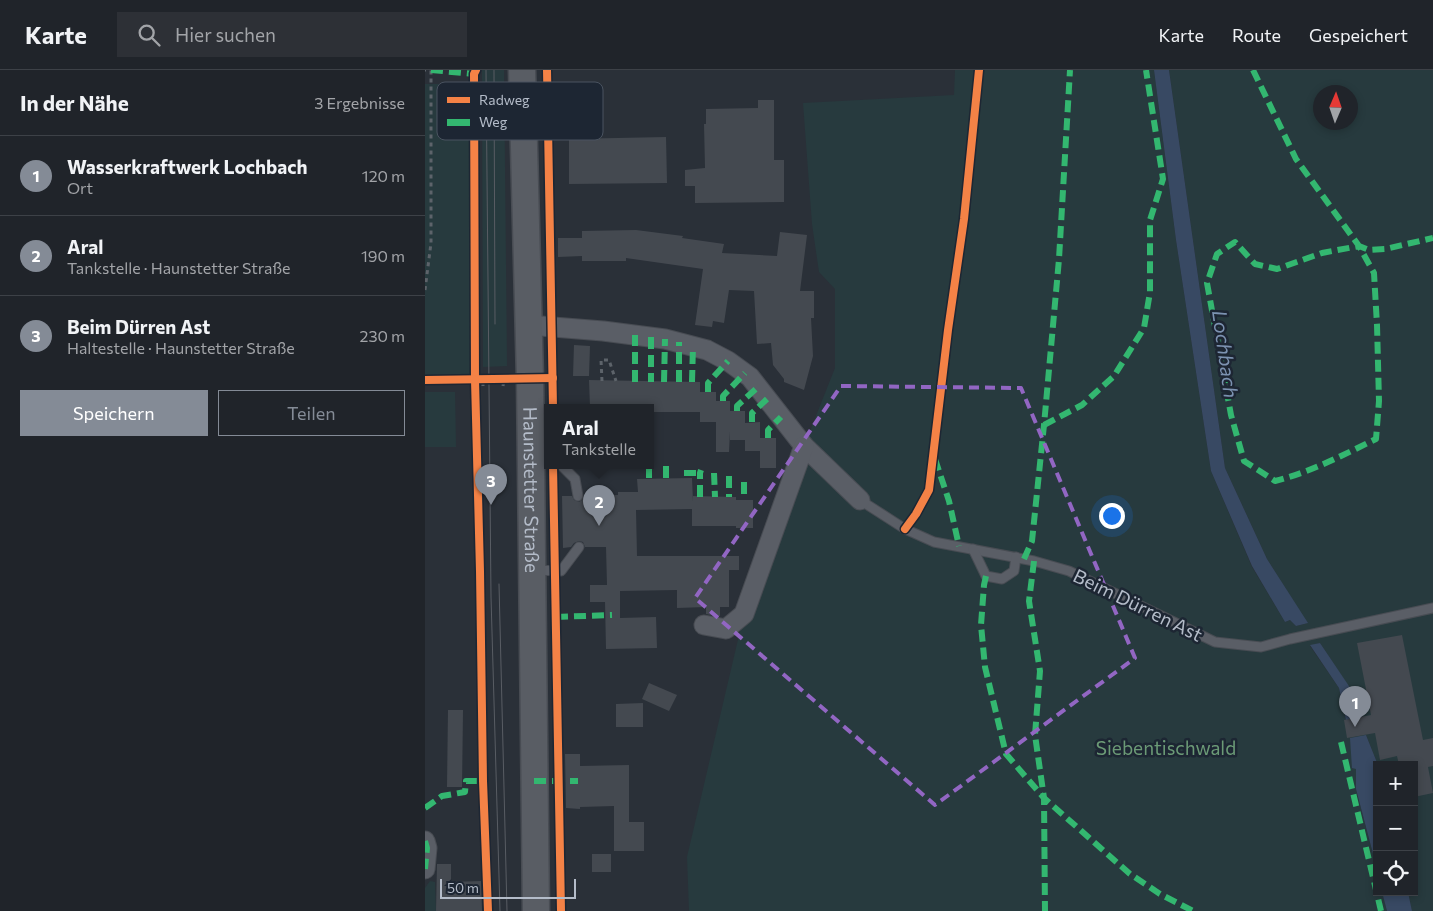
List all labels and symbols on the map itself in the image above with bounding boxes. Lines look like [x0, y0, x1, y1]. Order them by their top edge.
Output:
legend [437, 82, 603, 140]
north arrow [1313, 85, 1358, 130]
text: Radweg [479, 91, 530, 108]
text: Weg [479, 113, 508, 130]
water label: Lochbach [1208, 308, 1244, 399]
street label: Haunstetter Straße [519, 407, 544, 573]
pin: 3 [475, 464, 507, 505]
pin: 2 [583, 485, 615, 526]
your location [1099, 503, 1125, 529]
street label: Beim Dürren Ast [1070, 563, 1207, 646]
pin: 1 [1339, 686, 1371, 727]
park label: Siebentischwald [1096, 736, 1236, 759]
scale bar [440, 876, 576, 899]

